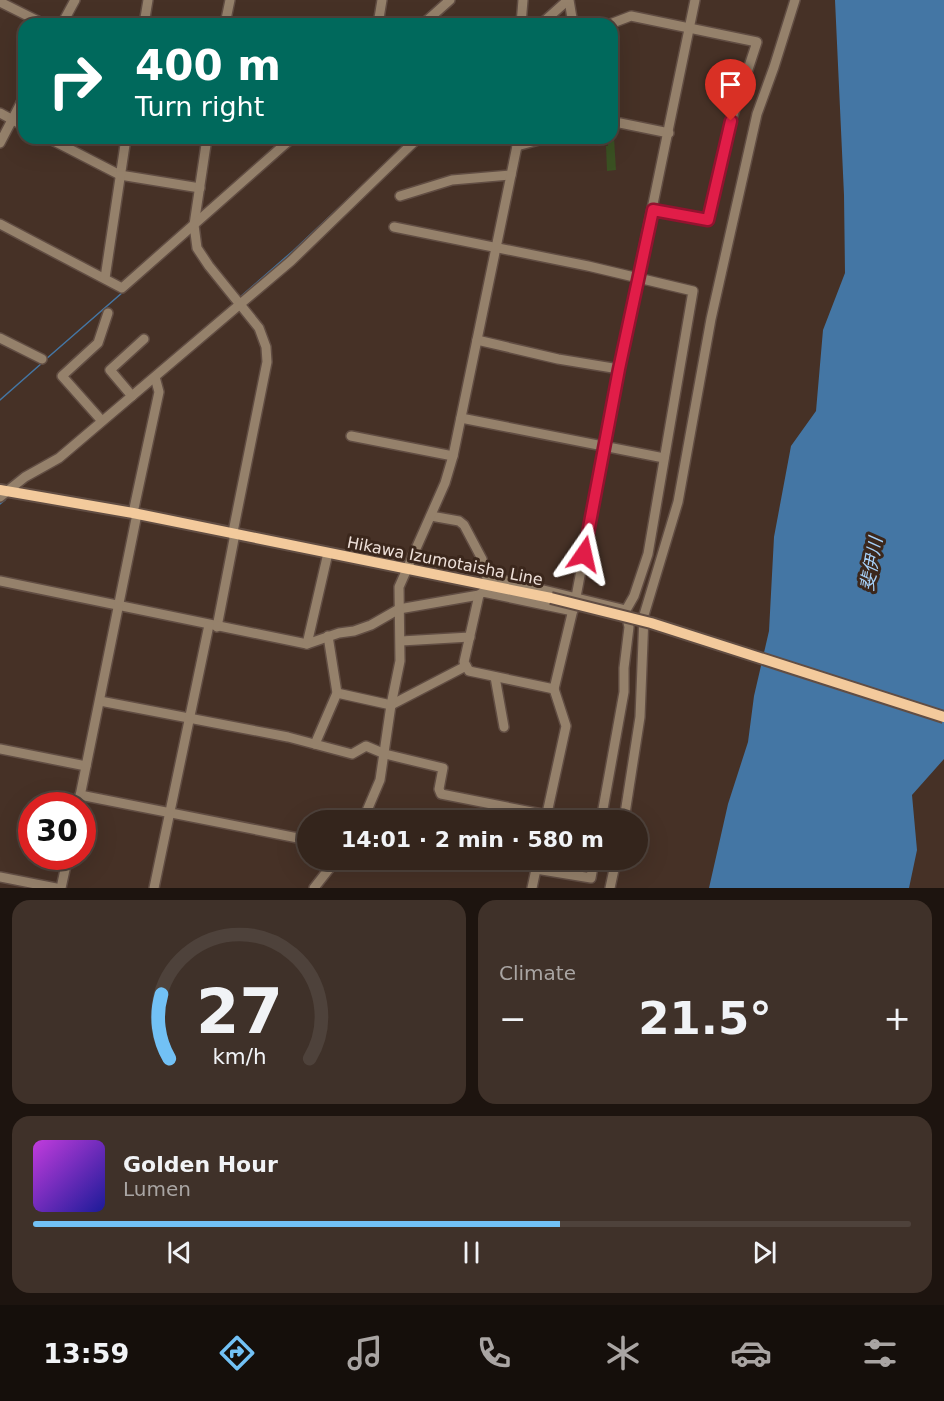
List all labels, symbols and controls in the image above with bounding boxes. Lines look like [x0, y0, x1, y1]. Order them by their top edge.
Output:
text: 400 m [135, 41, 281, 90]
icon: right [36, 42, 114, 120]
pin [705, 59, 756, 121]
icon: arrive [714, 68, 747, 101]
text: Turn right [135, 91, 264, 122]
position arrow [552, 522, 616, 586]
street label: Hikawa Izumotaisha Line [345, 533, 545, 589]
water label: 斐伊川 [856, 534, 886, 592]
speed limit sign: 30 [18, 792, 96, 870]
text: 14:01 · 2 min · 580 m [341, 827, 604, 852]
text: Climate [499, 961, 576, 985]
text: 27 [196, 975, 282, 1048]
text: 21.5° [638, 992, 772, 1045]
text: − [499, 999, 527, 1038]
text: + [883, 999, 911, 1038]
text: km/h [212, 1044, 266, 1069]
text: Golden Hour [123, 1152, 278, 1177]
text: Lumen [123, 1177, 191, 1201]
icon: previous [163, 1236, 196, 1269]
icon: pause [455, 1236, 488, 1269]
icon: next [748, 1236, 781, 1269]
icon: directions [216, 1332, 258, 1374]
icon: music [344, 1332, 386, 1374]
icon: phone [473, 1332, 515, 1374]
icon: climate [602, 1332, 644, 1374]
icon: car [730, 1332, 772, 1374]
icon: filters [859, 1332, 901, 1374]
text: 13:59 [43, 1338, 129, 1369]

